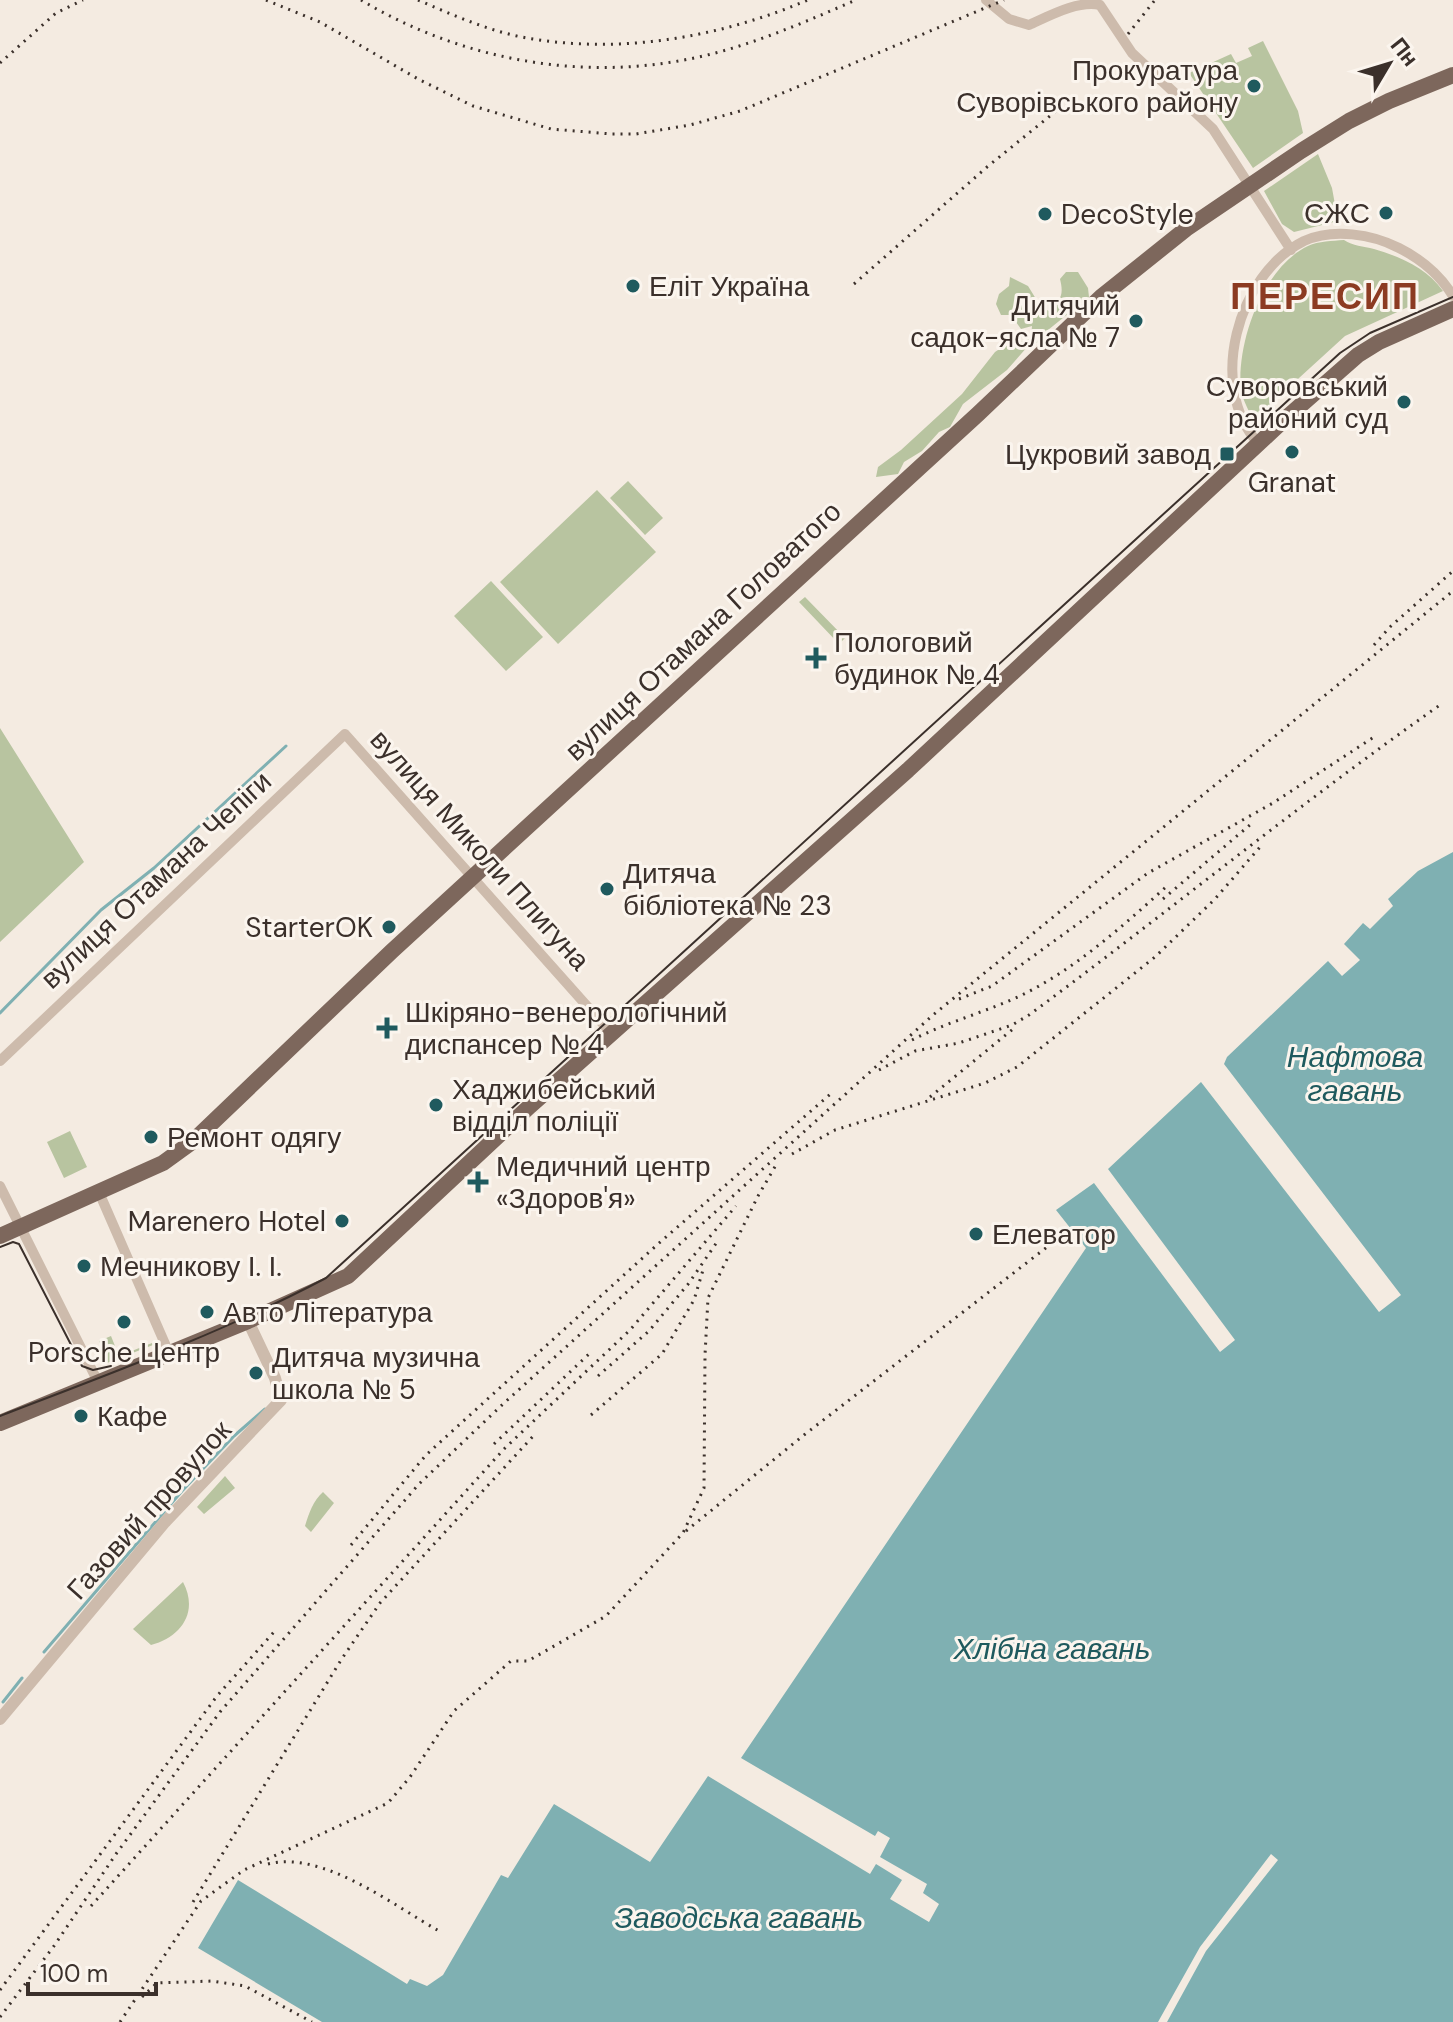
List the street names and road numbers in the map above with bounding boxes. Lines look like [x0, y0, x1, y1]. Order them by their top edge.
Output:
street label: вулиця Отамана Головатого [557, 493, 849, 769]
street label: вулиця Миколи Плигуна [362, 722, 598, 978]
street label: вулиця Отамана Чепіги [33, 763, 279, 997]
street label: Газовий провулок [59, 1412, 240, 1607]

